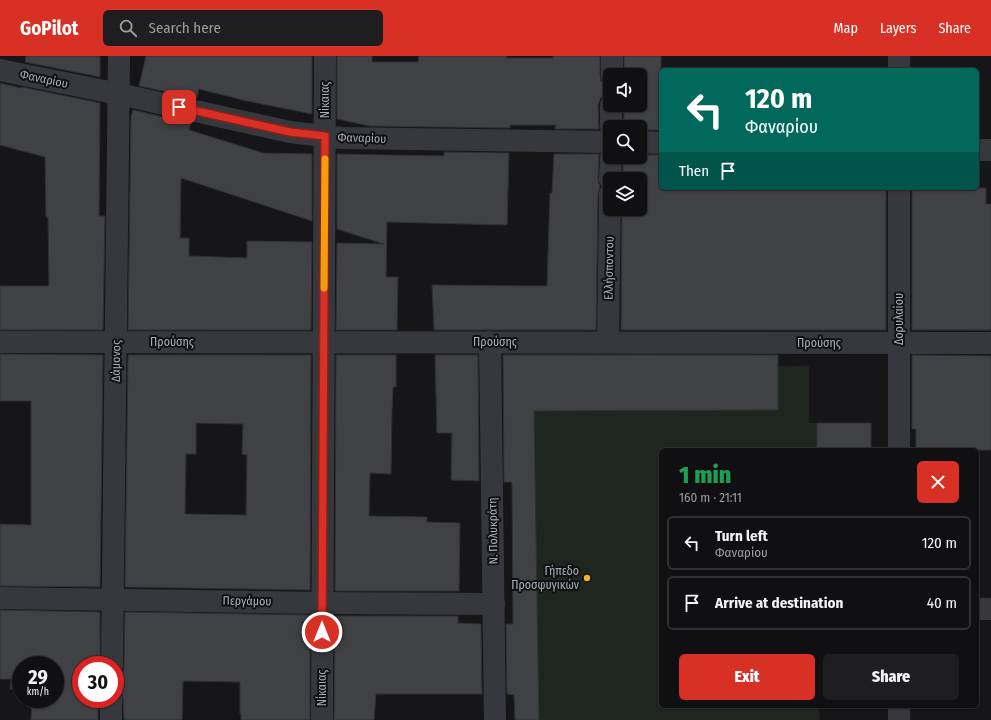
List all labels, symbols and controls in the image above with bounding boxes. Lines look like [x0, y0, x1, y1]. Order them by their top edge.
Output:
search box [103, 10, 383, 46]
text: GoPilot [20, 17, 79, 40]
icon: search [117, 17, 139, 39]
text: Search here [149, 19, 221, 37]
text: Map [834, 20, 858, 37]
text: Layers [880, 20, 916, 37]
text: Share [938, 20, 971, 37]
street label: Φαναρίου [19, 67, 69, 91]
map controls [603, 68, 647, 216]
button: sound [603, 68, 647, 112]
street label: Νίκαιας [318, 82, 332, 118]
text: 120 m [745, 82, 812, 115]
icon: left [679, 84, 731, 136]
pin [162, 90, 196, 124]
icon: arrive [168, 96, 190, 118]
text: Φαναρίου [745, 116, 818, 138]
button: search [603, 120, 647, 164]
street label: Φαναρίου [337, 130, 387, 146]
icon: arrive [717, 160, 739, 182]
text: Then [679, 162, 709, 180]
button: layers [603, 172, 647, 216]
street label: Ελλήσποντου [601, 236, 617, 300]
street label: Δορυλαίου [892, 293, 906, 345]
street label: Προύσης [150, 335, 194, 349]
street label: Προύσης [473, 335, 517, 349]
street label: Προύσης [797, 336, 841, 350]
street label: Δάμονος [109, 340, 123, 382]
text: 1 min [679, 461, 731, 489]
button: close [917, 461, 959, 503]
text: 160 m · 21:11 [679, 490, 742, 505]
street label: Ν. Πολυκράτη [485, 497, 501, 565]
text: Turn left [715, 527, 768, 545]
icon: left [681, 532, 703, 554]
text: 120 m [922, 534, 957, 552]
text: Φαναρίου [715, 545, 768, 560]
place label: Γήπεδο Προσφυγικών [511, 564, 580, 592]
marker: Γήπεδο Προσφυγικών [582, 573, 592, 583]
icon: arrive [681, 592, 703, 614]
street label: Περγάμου [222, 594, 272, 608]
text: Arrive at destination [715, 594, 843, 612]
text: 40 m [927, 594, 957, 612]
position arrow [301, 611, 343, 653]
button: Exit [679, 654, 815, 700]
button: Share [823, 654, 959, 700]
speed limit sign: 30 [72, 656, 124, 708]
text: 29 [28, 665, 48, 689]
street label: Νίκαιας [315, 670, 329, 706]
text: km/h [27, 686, 49, 698]

